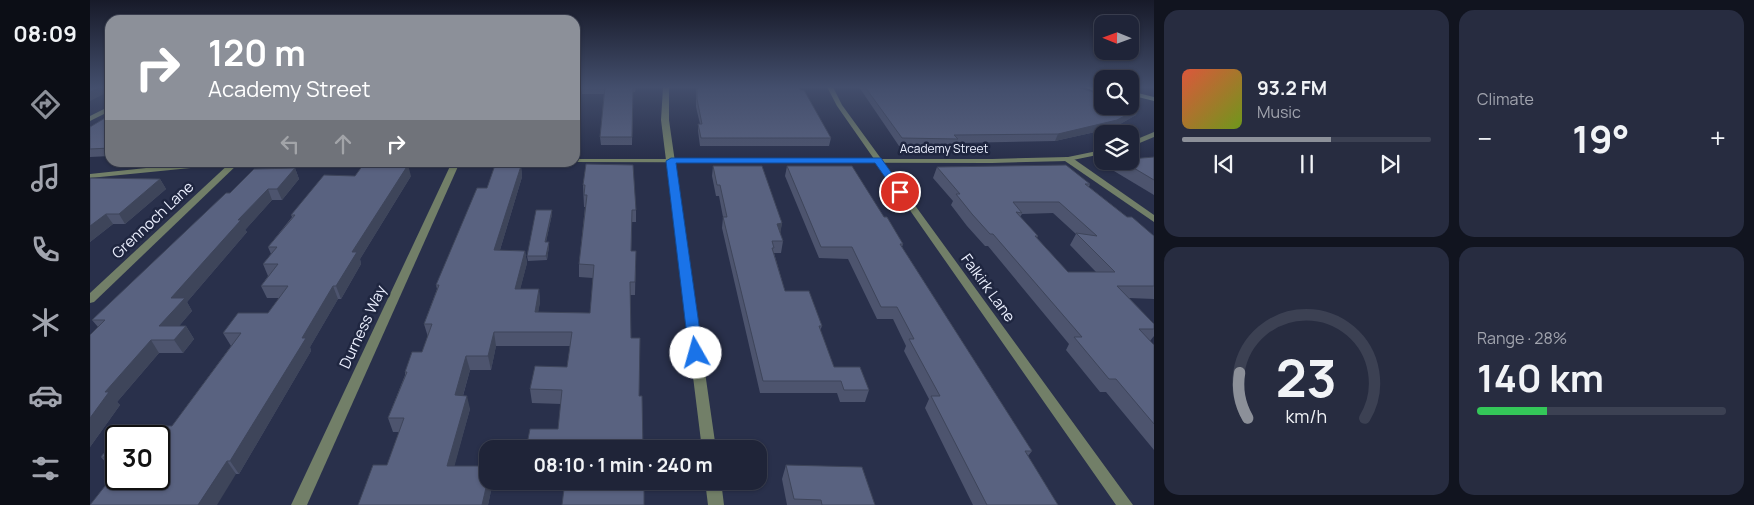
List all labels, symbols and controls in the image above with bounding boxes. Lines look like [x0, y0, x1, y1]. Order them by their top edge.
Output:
north arrow [1094, 15, 1139, 60]
map controls [1094, 15, 1139, 170]
text: 08:09 [13, 19, 77, 49]
text: 120 m [208, 29, 306, 77]
icon: right [125, 35, 190, 100]
button: search [1094, 70, 1139, 115]
text: Academy Street [208, 74, 371, 104]
text: 93.2 FM [1257, 75, 1327, 101]
icon: directions [28, 87, 63, 122]
text: Climate [1477, 88, 1534, 110]
text: Music [1257, 101, 1301, 123]
text: 19° [1572, 112, 1630, 164]
text: − [1477, 119, 1492, 157]
text: + [1710, 119, 1726, 157]
button: layers [1094, 125, 1139, 170]
icon: left [276, 130, 304, 158]
icon: ahead [329, 130, 357, 158]
icon: right [382, 130, 410, 158]
street label: Academy Street [900, 140, 989, 157]
icon: previous [1210, 150, 1238, 178]
icon: pause [1293, 150, 1321, 178]
icon: next [1376, 150, 1404, 178]
icon: music [28, 160, 63, 195]
pin [879, 171, 921, 213]
street label: Grennoch Lane [107, 176, 198, 263]
icon: arrive [886, 178, 914, 206]
icon: phone [28, 232, 63, 267]
street label: Falkirk Lane [957, 249, 1020, 326]
street label: Durness Way [334, 282, 391, 372]
icon: climate [28, 305, 63, 340]
position arrow [669, 326, 721, 378]
text: Range · 28% [1477, 327, 1567, 349]
text: 23 [1276, 342, 1337, 413]
text: 140 km [1477, 351, 1604, 403]
icon: car [28, 378, 63, 413]
text: km/h [1286, 404, 1327, 428]
speed limit sign: 30 [105, 425, 170, 490]
icon: filters [28, 451, 63, 486]
text: 08:10 · 1 min · 240 m [533, 452, 713, 478]

